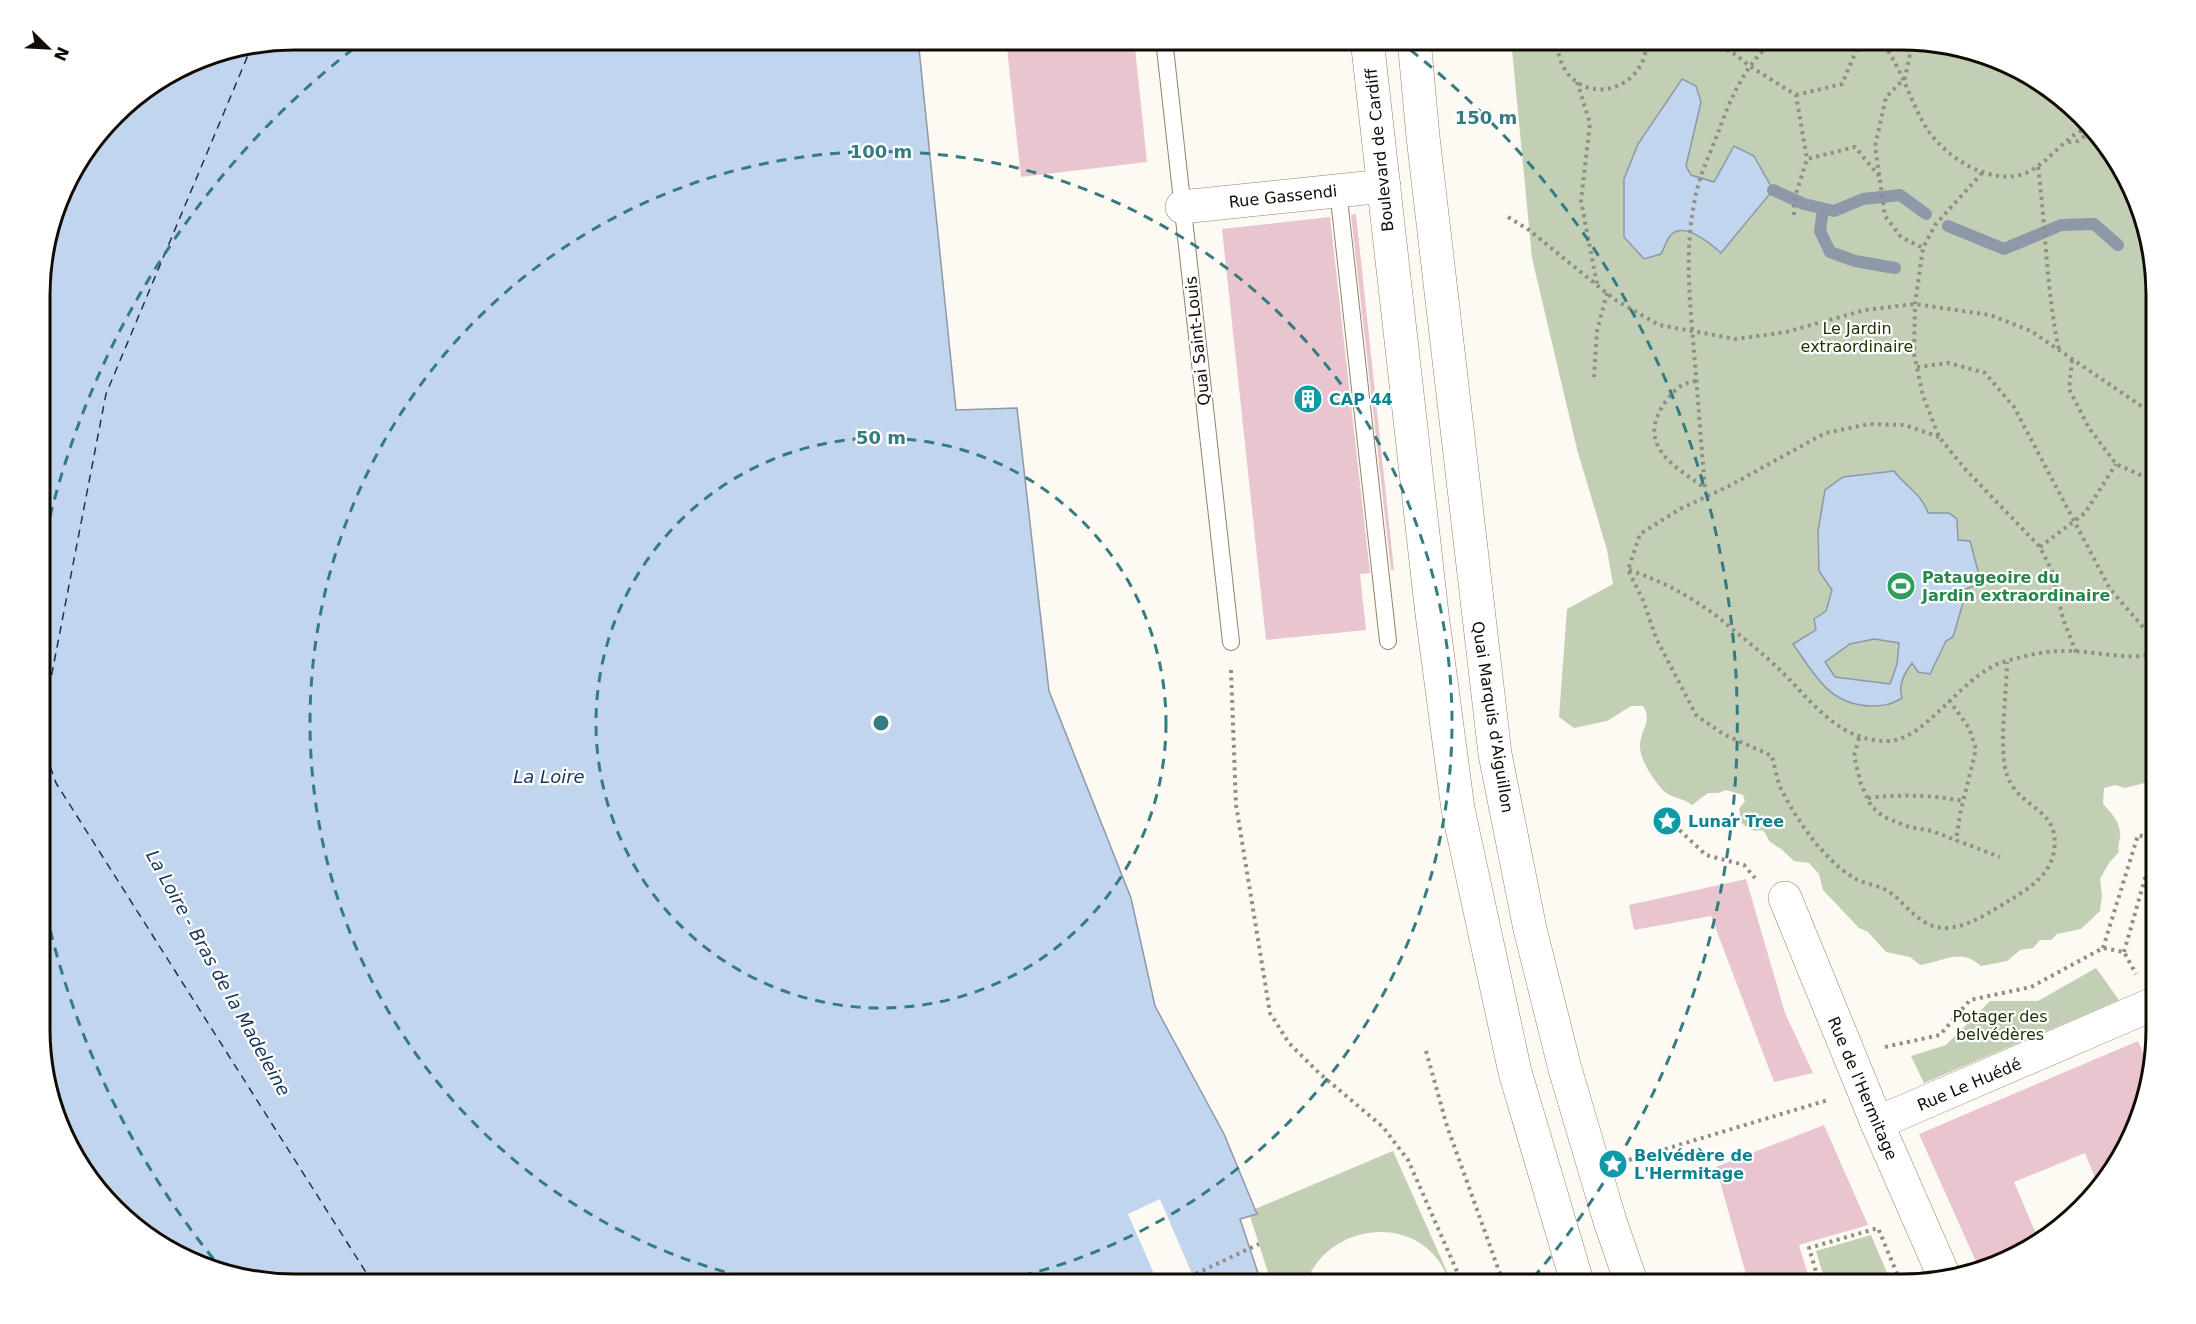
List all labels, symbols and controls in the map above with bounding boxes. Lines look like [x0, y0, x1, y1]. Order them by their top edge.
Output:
north arrow [18, 18, 78, 78]
text: N [50, 44, 73, 64]
street label: Boulevard de Cardiff [1361, 66, 1398, 232]
text: 150 m [1455, 107, 1517, 128]
text: 100 m [850, 141, 912, 162]
street label: Rue Gassendi [1228, 181, 1338, 212]
street label: Quai Saint-Louis [1181, 275, 1214, 407]
park label: Le Jardin extraordinaire [1801, 319, 1913, 356]
building icon: CAP 44 [1292, 383, 1324, 415]
place label: CAP 44 [1329, 390, 1393, 409]
text: 50 m [856, 427, 906, 448]
place label: Pataugeoire du Jardin extraordinaire [1921, 568, 2110, 605]
sports icon: Pataugeoire du Jardin extraordinaire [1885, 570, 1917, 602]
street label: Quai Marquis d'Aiguillon [1468, 620, 1517, 814]
centre of rings [871, 713, 891, 733]
water label: La Loire [513, 766, 585, 787]
place icon: Lunar Tree [1651, 805, 1683, 837]
place label: Lunar Tree [1688, 812, 1784, 831]
water label: La Loire - Bras de la Madeleine [142, 846, 295, 1099]
park label: Potager des belvédères [1953, 1007, 2047, 1044]
street label: Rue de l'Hermitage [1824, 1014, 1901, 1163]
street label: Rue Le Huédé [1914, 1054, 2024, 1115]
place label: Belvédère de L'Hermitage [1634, 1146, 1753, 1183]
place icon: Belvédère de L'Hermitage [1597, 1148, 1629, 1180]

